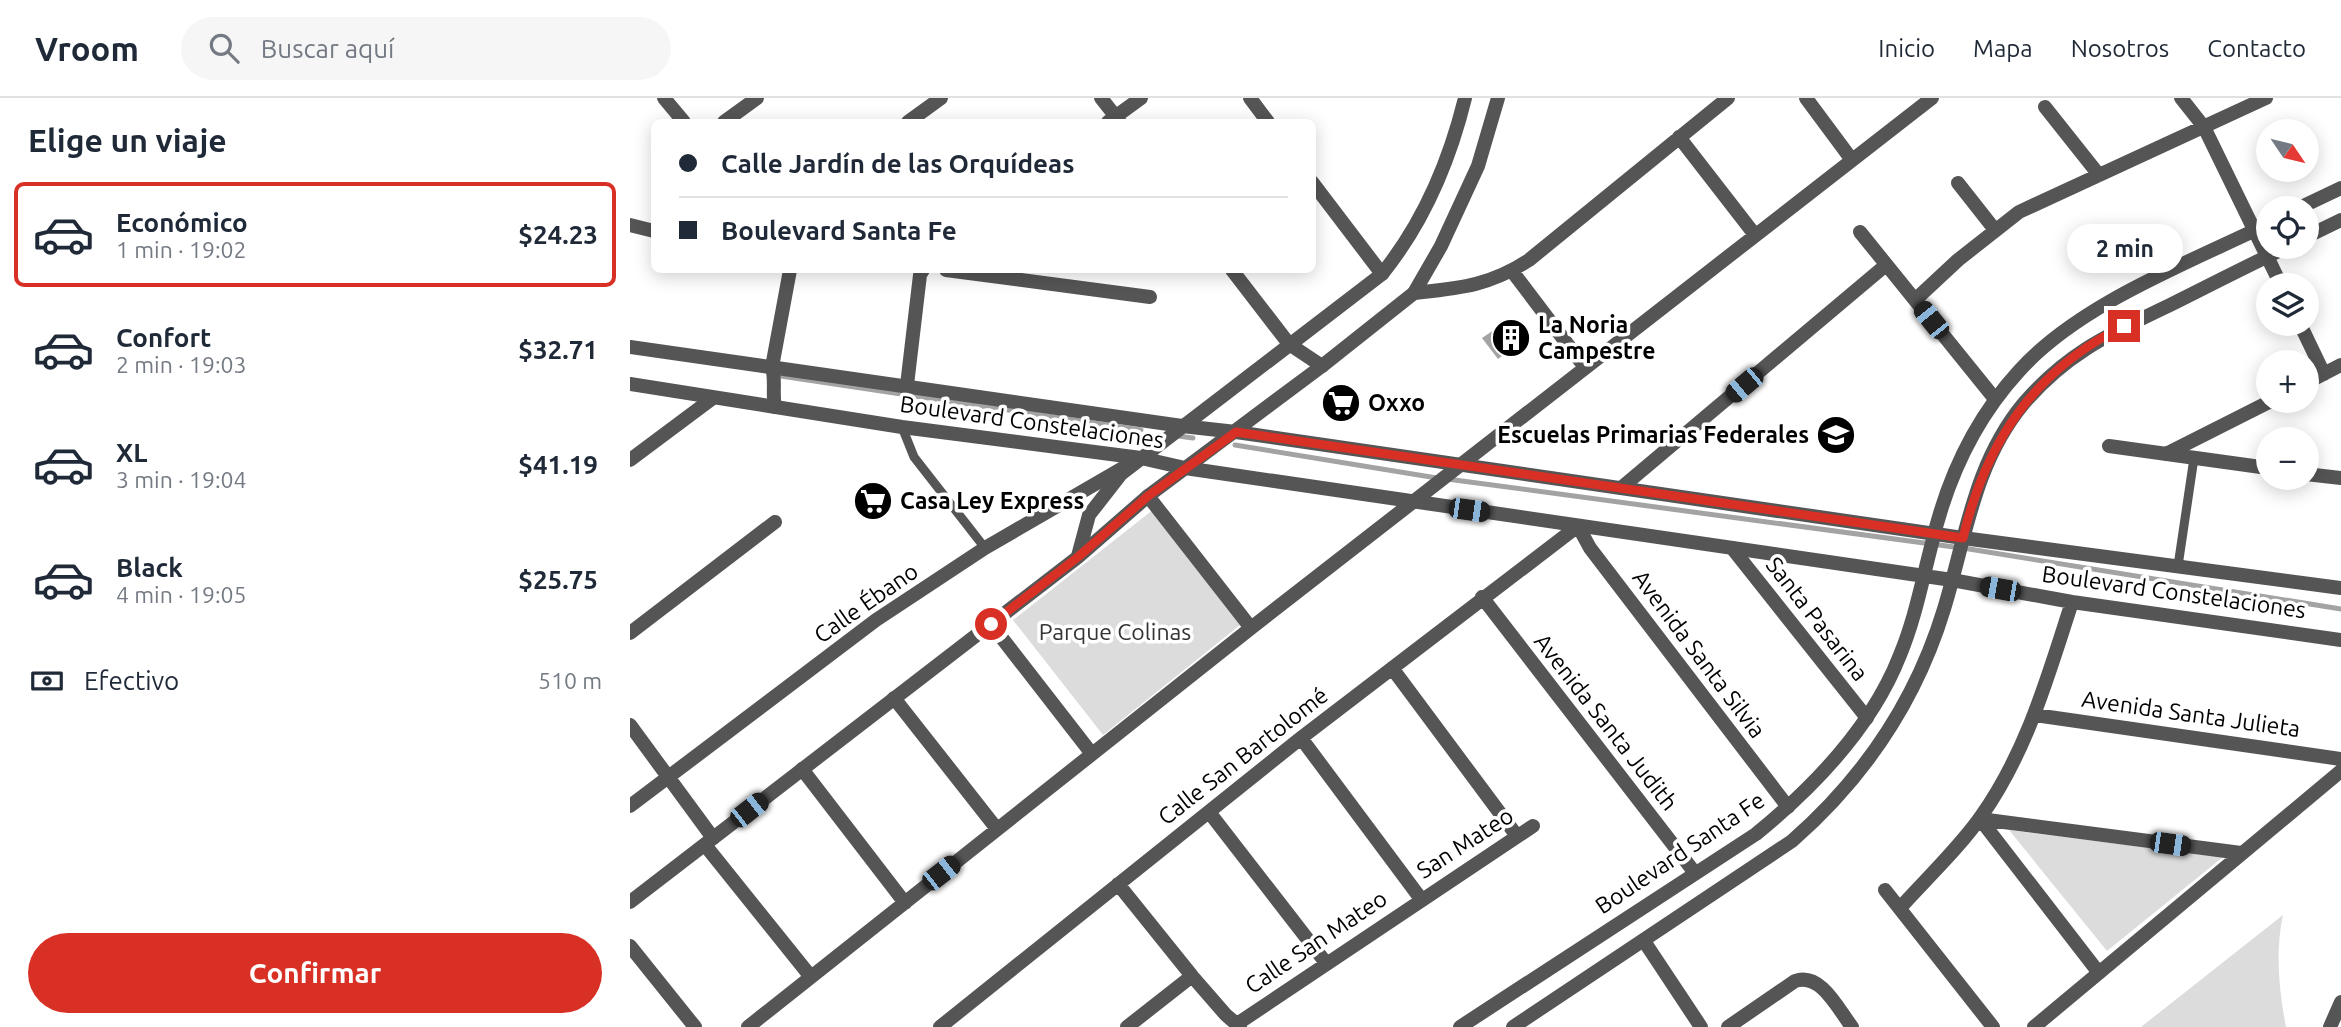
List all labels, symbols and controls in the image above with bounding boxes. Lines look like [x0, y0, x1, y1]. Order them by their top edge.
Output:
search box [181, 17, 671, 80]
icon: search [205, 29, 243, 67]
text: Vroom [35, 30, 139, 67]
text: Buscar aquí [261, 34, 394, 63]
text: Inicio [1878, 35, 1935, 62]
text: Mapa [1973, 35, 2033, 62]
text: Nosotros [2071, 35, 2169, 62]
text: Contacto [2207, 35, 2306, 62]
north arrow [2256, 119, 2319, 182]
map controls [2256, 119, 2319, 490]
text: Elige un viaje [28, 122, 227, 158]
text: Calle Jardín de las Orquídeas [721, 149, 1074, 178]
button: locate [2256, 196, 2319, 259]
icon: car [32, 203, 95, 266]
text: Económico [116, 208, 248, 237]
text: Boulevard Santa Fe [721, 216, 957, 245]
text: $24.23 [518, 220, 598, 249]
callout: 2 min [2066, 224, 2182, 274]
text: 2 min [2096, 236, 2154, 261]
text: 1 min · 19:02 [116, 237, 247, 262]
button: layers [2256, 273, 2319, 336]
car [1910, 297, 1953, 343]
route end [2108, 310, 2140, 342]
place label: La Noria Campestre [1538, 312, 1656, 363]
building icon: La Noria Campestre [1490, 317, 1532, 359]
icon: car [32, 318, 95, 381]
text: Confort [116, 323, 211, 352]
text: $32.71 [518, 335, 598, 364]
button: + [2256, 350, 2319, 413]
text: 2 min · 19:03 [116, 352, 247, 377]
car [1722, 363, 1767, 407]
supermarket icon: Oxxo [1320, 382, 1362, 424]
place label: Oxxo [1368, 390, 1425, 415]
street label: Boulevard Constelaciones [899, 391, 1166, 452]
school or university icon: Escuelas Primarias Federales [1815, 414, 1857, 456]
place label: Escuelas Primarias Federales [1497, 422, 1809, 447]
button: − [2256, 427, 2319, 490]
icon: car [32, 433, 95, 496]
text: XL [116, 438, 147, 467]
text: $41.19 [518, 450, 598, 479]
text: 3 min · 19:04 [116, 467, 247, 492]
supermarket icon: Casa Ley Express [852, 480, 894, 522]
place label: Casa Ley Express [900, 488, 1084, 513]
car [1447, 497, 1492, 523]
icon: car [32, 548, 95, 611]
street label: Santa Pasarina [1762, 552, 1873, 685]
text: Black [116, 553, 183, 582]
street label: Calle Ébano [809, 557, 922, 647]
street label: Boulevard Constelaciones [2041, 561, 2308, 622]
text: $25.75 [518, 565, 598, 594]
street label: Avenida Santa Silvia [1628, 565, 1771, 742]
car [1978, 575, 2023, 603]
text: 4 min · 19:05 [116, 582, 247, 607]
route start [975, 608, 1007, 640]
park label: Parque Colinas [1039, 619, 1191, 644]
street label: Avenida Santa Judith [1530, 629, 1683, 815]
icon: cash [28, 662, 66, 700]
text: Efectivo [84, 666, 179, 695]
text: 510 m [538, 668, 602, 693]
street label: Calle San Bartolomé [1153, 682, 1332, 829]
street label: Avenida Santa Julieta [2080, 686, 2302, 741]
street label: Boulevard Santa Fe [1591, 787, 1769, 918]
car [726, 789, 773, 831]
street label: San Mateo [1412, 802, 1517, 883]
car [2148, 831, 2193, 857]
car [918, 852, 965, 894]
street label: Calle San Mateo [1240, 885, 1391, 998]
button: Confirmar [28, 933, 602, 1013]

